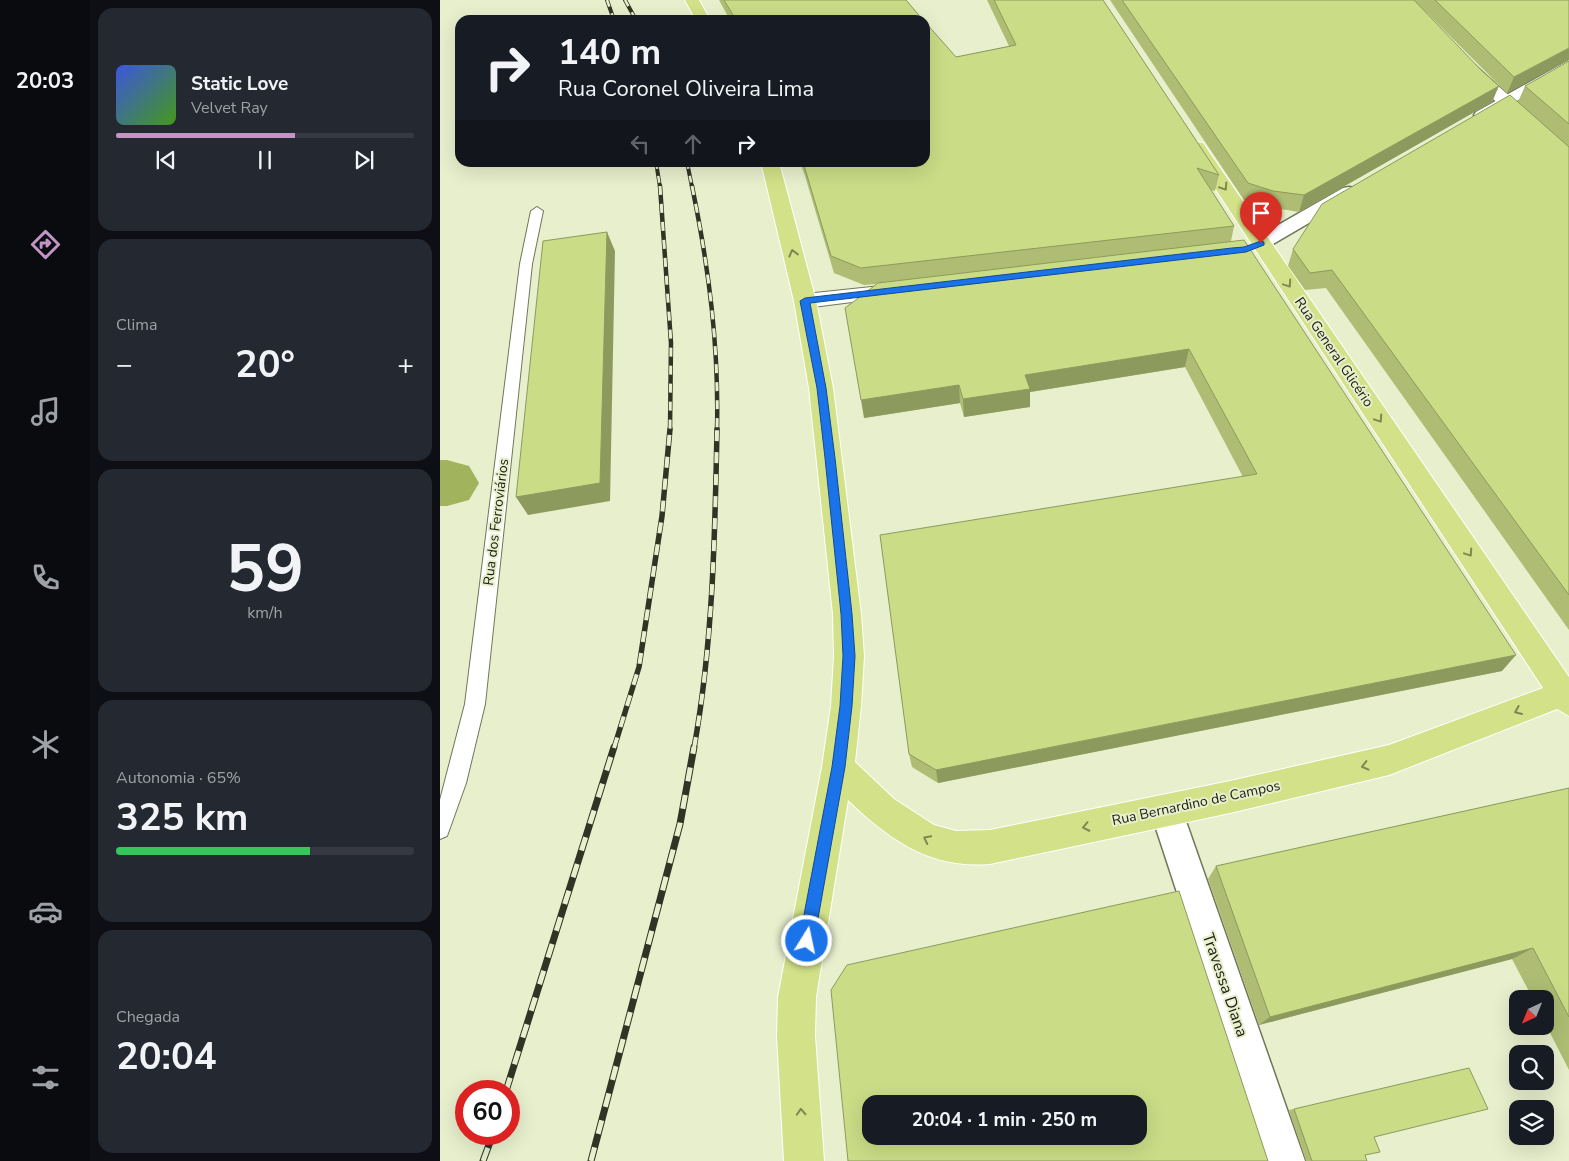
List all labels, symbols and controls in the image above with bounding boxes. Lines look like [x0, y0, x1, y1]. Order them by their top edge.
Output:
text: 140 m [558, 29, 661, 76]
icon: right [475, 35, 540, 100]
text: 20:03 [16, 66, 74, 96]
text: Static Love [191, 71, 288, 97]
text: Rua Coronel Oliveira Lima [558, 74, 814, 104]
text: Velvet Ray [191, 97, 268, 119]
icon: left [626, 130, 654, 158]
icon: ahead [679, 130, 707, 158]
icon: right [732, 130, 760, 158]
icon: previous [152, 146, 180, 174]
icon: pause [251, 146, 279, 174]
icon: next [350, 146, 378, 174]
one-way arrow [1217, 182, 1227, 191]
pin [1240, 192, 1282, 243]
icon: arrive [1247, 199, 1275, 227]
icon: directions [28, 227, 63, 262]
one-way arrow [788, 249, 799, 258]
one-way arrow [1282, 278, 1291, 287]
street label: Rua General Glicério [1290, 293, 1378, 411]
text: Clima [116, 314, 157, 336]
text: 20° [235, 339, 295, 390]
text: − [116, 346, 133, 384]
text: + [397, 346, 414, 384]
icon: music [28, 394, 63, 429]
one-way arrow [1373, 413, 1382, 422]
street label: Rua dos Ferroviários [479, 457, 513, 587]
text: 59 [226, 525, 304, 614]
one-way arrow [1463, 548, 1472, 557]
icon: phone [28, 560, 63, 595]
text: km/h [247, 602, 283, 624]
one-way arrow [1514, 706, 1522, 716]
icon: climate [28, 727, 63, 762]
one-way arrow [1360, 760, 1369, 771]
text: Autonomia · 65% [116, 767, 241, 789]
street label: Rua Bernardino de Campos [1110, 776, 1282, 830]
text: 325 km [116, 792, 248, 843]
one-way arrow [1082, 821, 1091, 831]
one-way arrow [924, 835, 933, 845]
icon: car [28, 894, 63, 929]
position arrow [780, 914, 832, 966]
street label: Travessa Diana [1197, 930, 1253, 1040]
north arrow [1509, 990, 1554, 1035]
map controls [1509, 990, 1554, 1145]
text: Chegada [116, 1006, 180, 1028]
text: 20:04 [116, 1031, 217, 1082]
button: search [1509, 1045, 1554, 1090]
icon: filters [28, 1060, 63, 1095]
speed limit sign: 60 [455, 1080, 520, 1145]
button: layers [1509, 1100, 1554, 1145]
text: 20:04 · 1 min · 250 m [912, 1107, 1097, 1133]
one-way arrow [796, 1108, 807, 1116]

